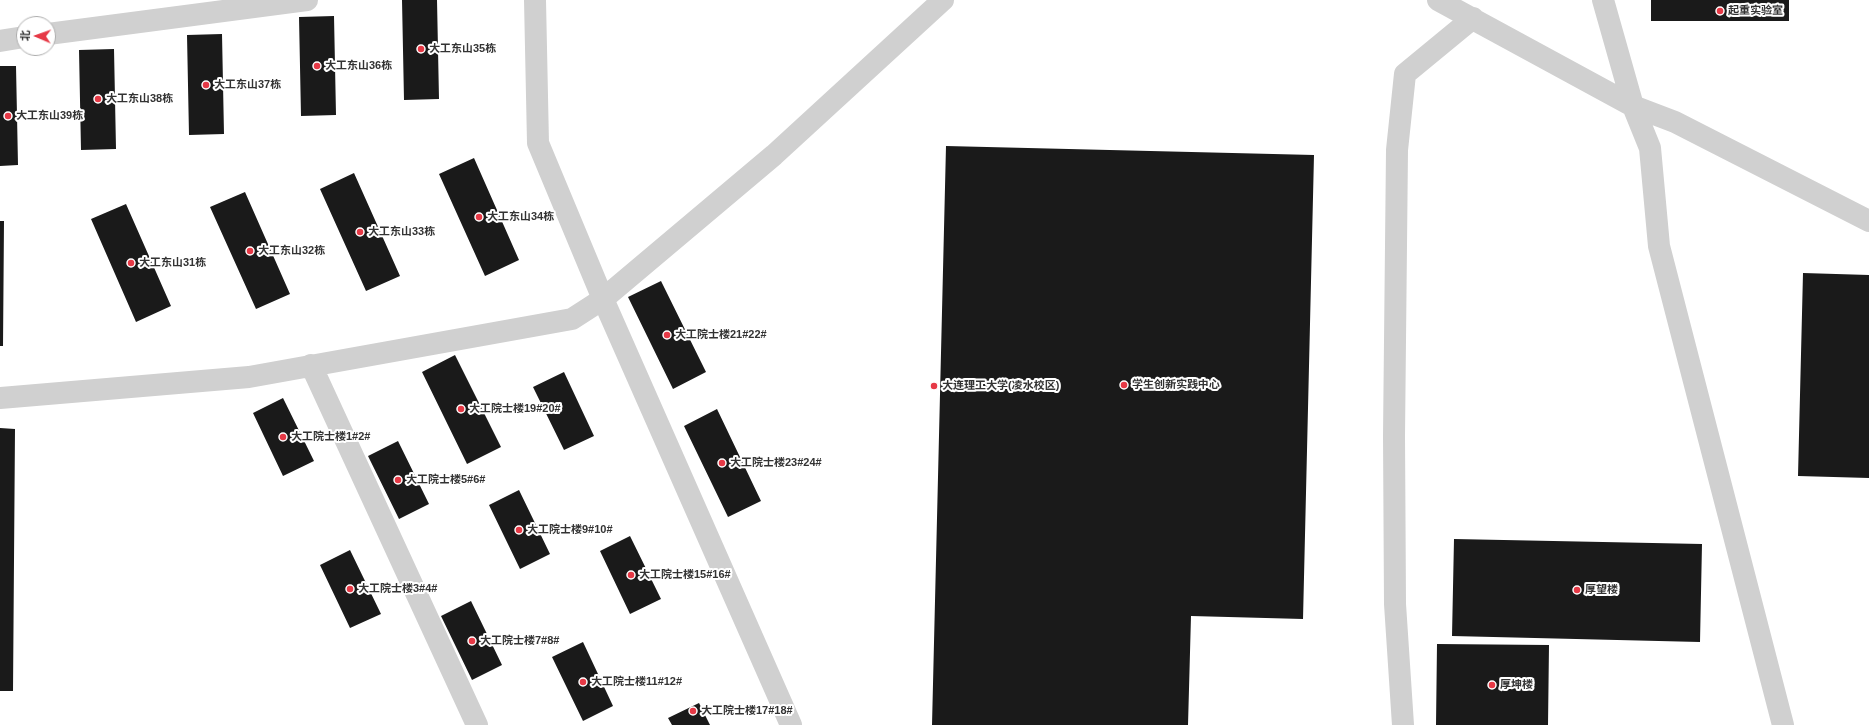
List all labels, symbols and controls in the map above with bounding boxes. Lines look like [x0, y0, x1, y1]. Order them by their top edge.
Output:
place label: 起重实验室 [1728, 4, 1783, 18]
marker: 起重实验室 [1715, 6, 1725, 16]
north arrow [16, 16, 56, 56]
text: 北 [19, 30, 31, 41]
place label: 大工东山35栋 [429, 42, 496, 56]
marker: 大工东山35栋 [416, 44, 426, 54]
place label: 大工东山36栋 [325, 59, 392, 73]
marker: 大工东山36栋 [312, 61, 322, 71]
place label: 大工东山37栋 [214, 78, 281, 92]
marker: 大工东山37栋 [201, 80, 211, 90]
place label: 大工东山38栋 [106, 92, 173, 106]
marker: 大工东山38栋 [93, 94, 103, 104]
place label: 大工东山39栋 [16, 109, 83, 123]
marker: 大工东山39栋 [3, 111, 13, 121]
place label: 大工东山34栋 [487, 210, 554, 224]
marker: 大工东山34栋 [474, 212, 484, 222]
place label: 大工东山33栋 [368, 225, 435, 239]
marker: 大工东山33栋 [355, 227, 365, 237]
place label: 大工东山32栋 [258, 244, 325, 258]
marker: 大工东山32栋 [245, 246, 255, 256]
place label: 大工东山31栋 [139, 256, 206, 270]
marker: 大工东山31栋 [126, 258, 136, 268]
place label: 大工院士楼21#22# [675, 328, 767, 342]
marker: 大工院士楼21#22# [662, 330, 672, 340]
place label: 学生创新实践中心 [1132, 378, 1220, 392]
place label: 大连理工大学(凌水校区) [942, 379, 1059, 393]
marker: 学生创新实践中心 [1119, 380, 1129, 390]
marker: 大连理工大学(凌水校区) [929, 381, 939, 391]
place label: 大工院士楼19#20# [469, 402, 561, 416]
marker: 大工院士楼19#20# [456, 404, 466, 414]
place label: 大工院士楼1#2# [291, 430, 370, 444]
marker: 大工院士楼1#2# [278, 432, 288, 442]
place label: 大工院士楼23#24# [730, 456, 822, 470]
marker: 大工院士楼23#24# [717, 458, 727, 468]
place label: 大工院士楼5#6# [406, 473, 485, 487]
marker: 大工院士楼5#6# [393, 475, 403, 485]
place label: 大工院士楼9#10# [527, 523, 613, 537]
marker: 大工院士楼9#10# [514, 525, 524, 535]
place label: 大工院士楼15#16# [639, 568, 731, 582]
marker: 大工院士楼15#16# [626, 570, 636, 580]
place label: 大工院士楼3#4# [358, 582, 437, 596]
place label: 厚望楼 [1585, 583, 1618, 597]
marker: 大工院士楼3#4# [345, 584, 355, 594]
marker: 厚望楼 [1572, 585, 1582, 595]
place label: 大工院士楼7#8# [480, 634, 559, 648]
marker: 大工院士楼7#8# [467, 636, 477, 646]
place label: 大工院士楼11#12# [591, 675, 682, 689]
marker: 大工院士楼11#12# [578, 677, 588, 687]
place label: 厚坤楼 [1500, 678, 1533, 692]
marker: 厚坤楼 [1487, 680, 1497, 690]
place label: 大工院士楼17#18# [701, 704, 793, 718]
marker: 大工院士楼17#18# [688, 706, 698, 716]

